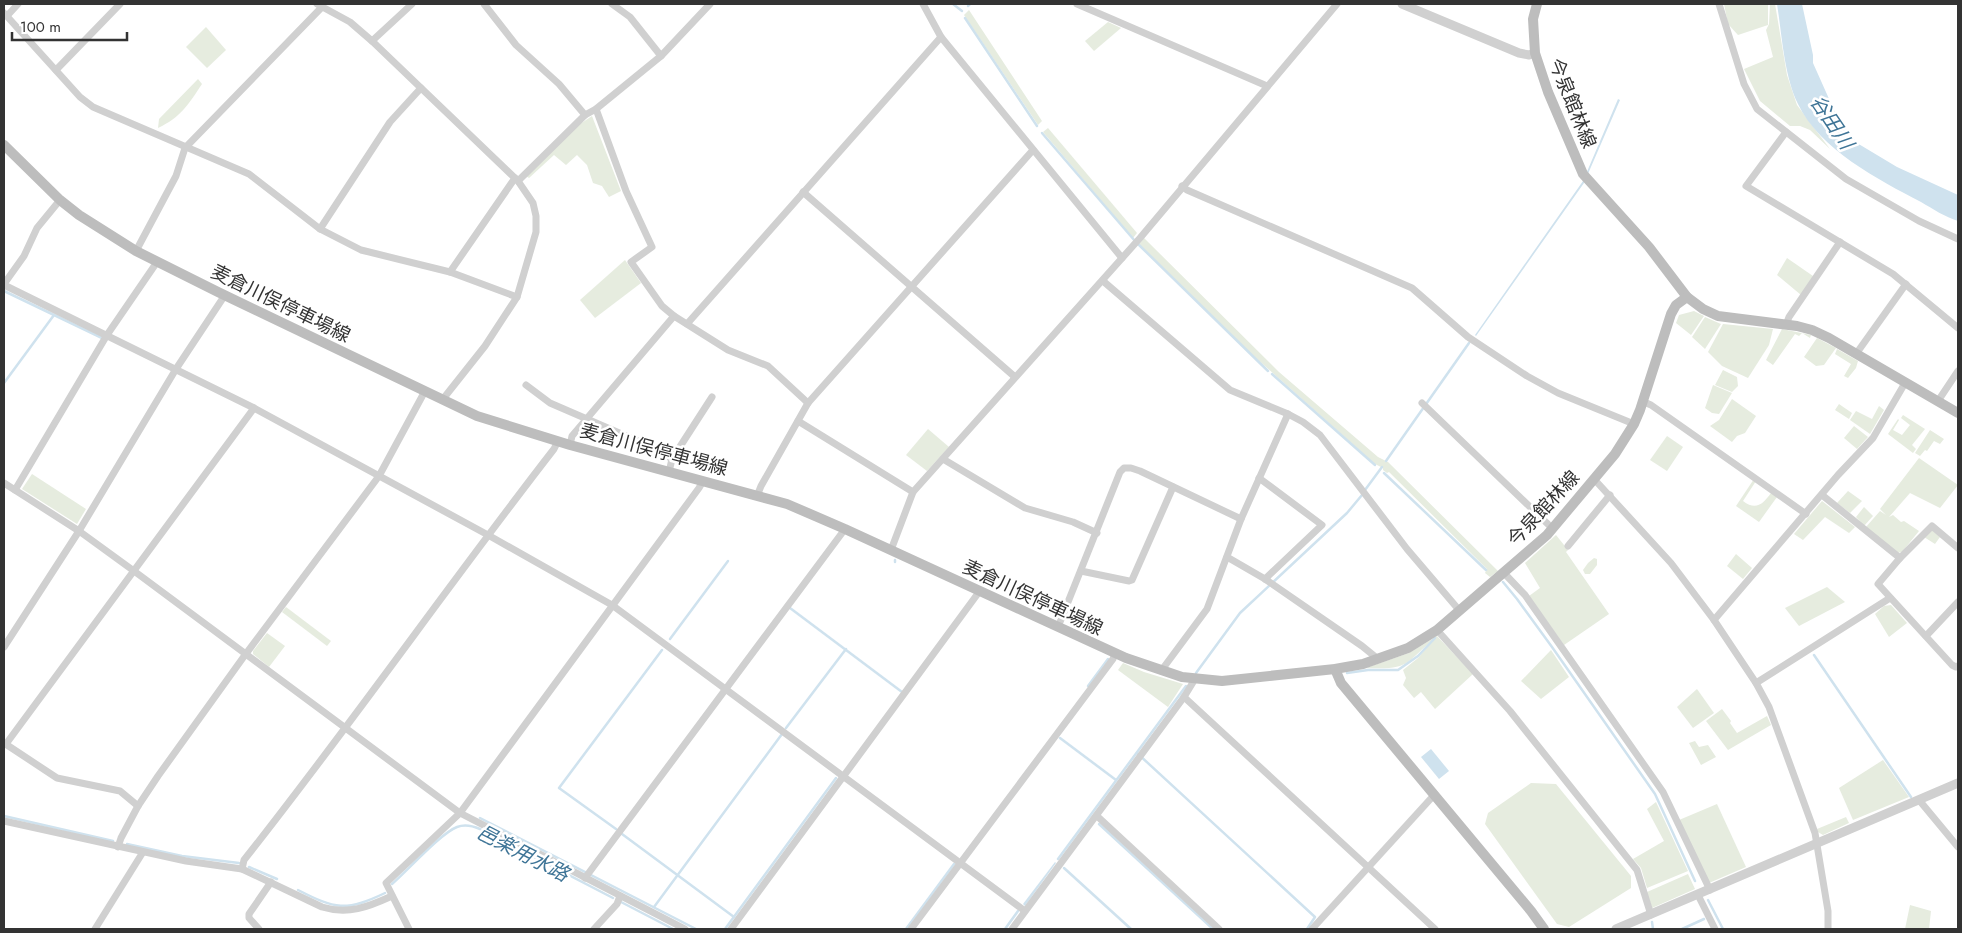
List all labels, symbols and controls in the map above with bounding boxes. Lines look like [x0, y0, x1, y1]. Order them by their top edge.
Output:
scale bar [12, 10, 128, 42]
text: 100 m [20, 16, 61, 38]
street label: 今泉館林線 [1542, 54, 1603, 152]
water label: 谷田川 [1803, 89, 1862, 157]
street label: 麦倉川俣停車場線 [207, 258, 355, 349]
street label: 麦倉川俣停車場線 [577, 417, 731, 482]
street label: 今泉館林線 [1501, 464, 1586, 552]
street label: 麦倉川俣停車場線 [958, 553, 1107, 642]
water label: 邑楽用水路 [472, 818, 576, 890]

